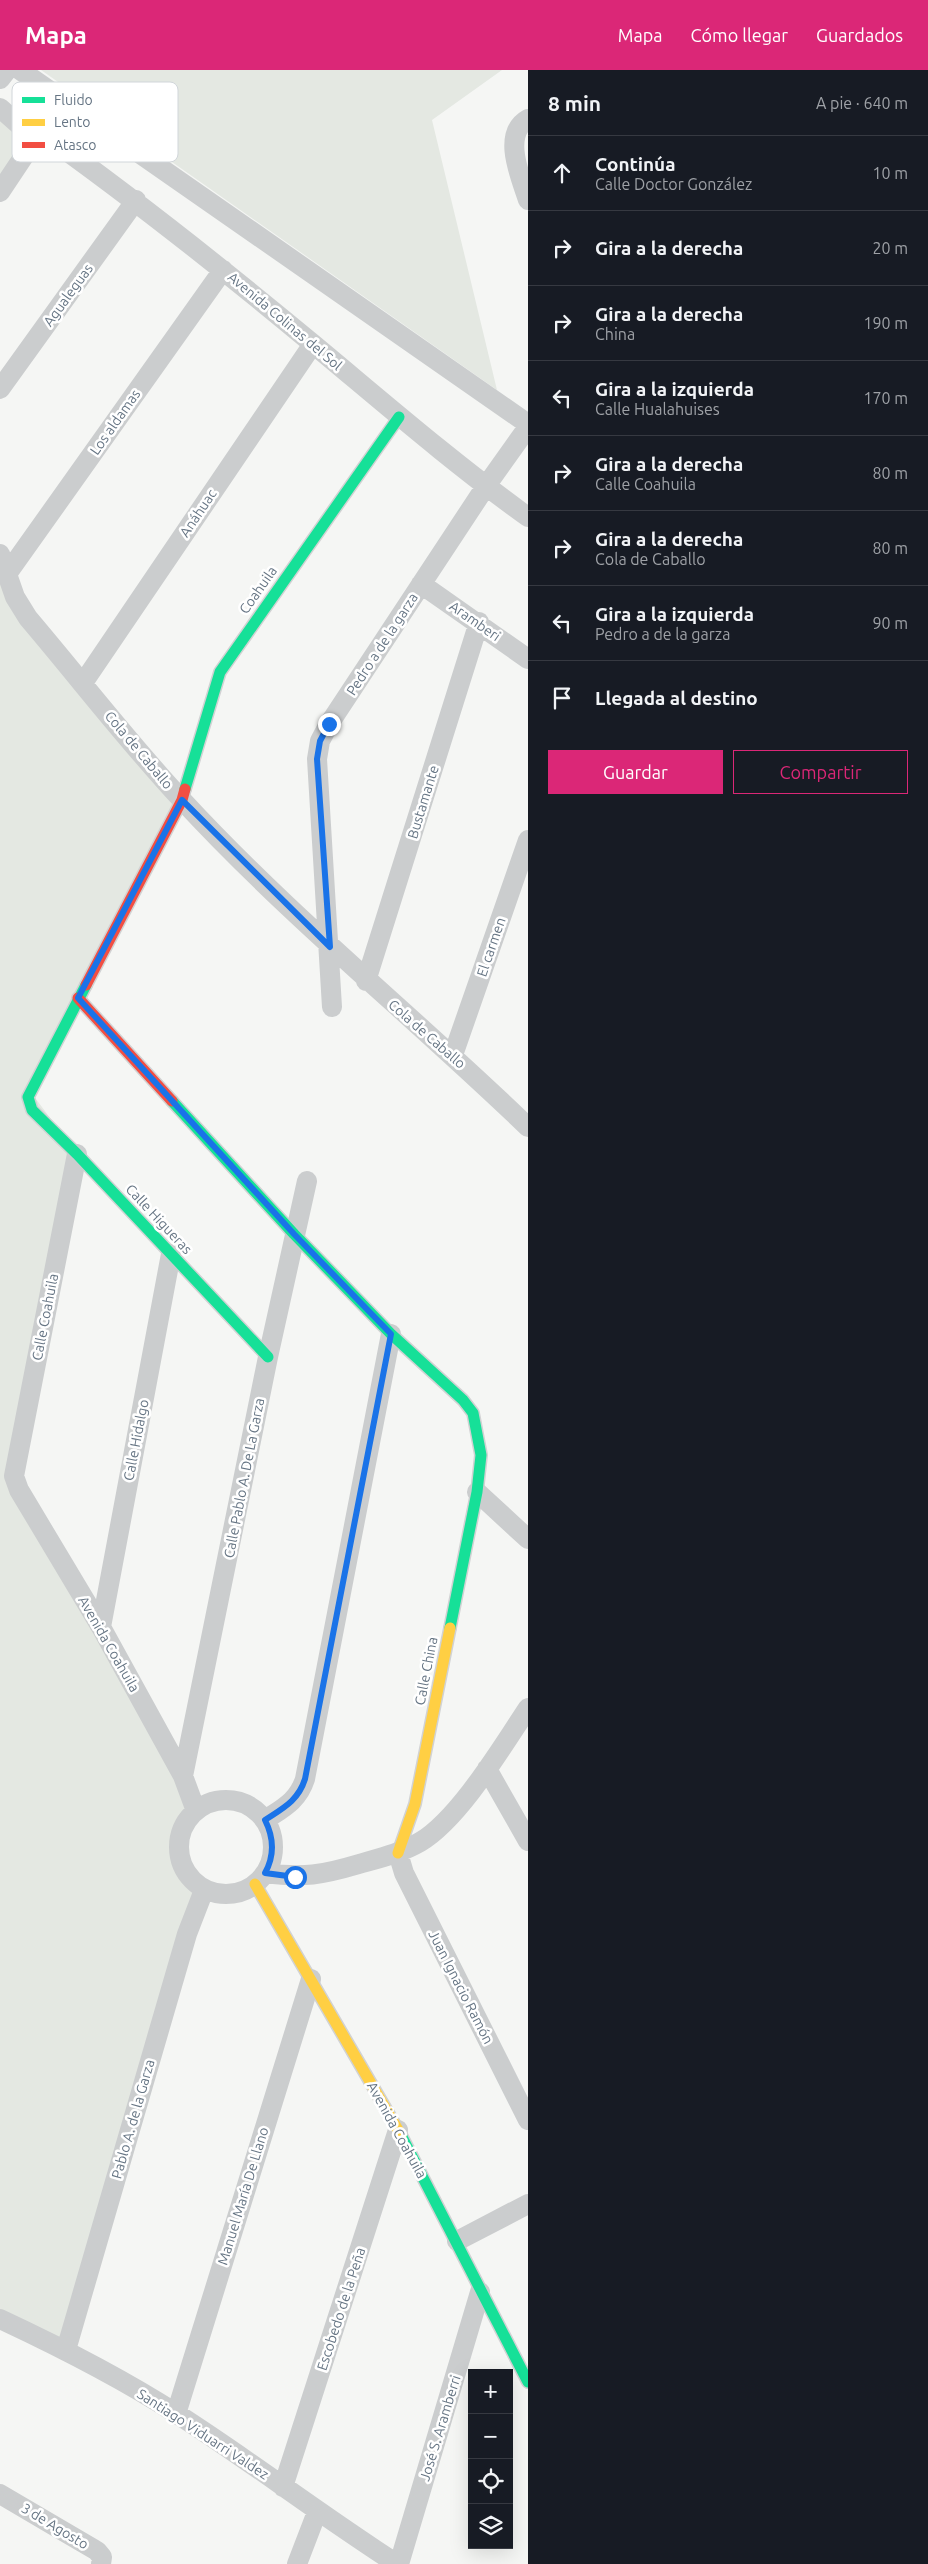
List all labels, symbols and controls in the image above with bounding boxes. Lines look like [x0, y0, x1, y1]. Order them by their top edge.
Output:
text: Mapa [25, 22, 87, 49]
text: Mapa [618, 25, 663, 45]
text: Cómo llegar [691, 25, 788, 45]
text: Guardados [816, 25, 903, 45]
legend [12, 82, 178, 162]
text: 8 min [548, 91, 601, 115]
text: Fluido [54, 92, 93, 108]
text: A pie · 640 m [816, 94, 908, 112]
text: Lento [54, 114, 91, 130]
text: Atasco [54, 137, 97, 153]
text: Continúa [595, 153, 676, 175]
icon: ahead [548, 159, 576, 187]
text: 10 m [872, 164, 908, 182]
text: Calle Doctor González [595, 175, 752, 193]
icon: right [548, 234, 576, 262]
text: Gira a la derecha [595, 237, 743, 259]
text: 20 m [872, 239, 908, 257]
street label: Agualeguas [40, 261, 96, 329]
street label: Avenida Colinas del Sol [225, 269, 345, 374]
text: Gira a la derecha [595, 303, 743, 325]
icon: right [548, 309, 576, 337]
text: 190 m [863, 314, 908, 332]
text: China [595, 325, 635, 343]
text: Gira a la izquierda [595, 378, 754, 400]
icon: left [548, 384, 576, 412]
street label: Los aldamas [87, 386, 143, 458]
text: 170 m [863, 389, 908, 407]
text: Calle Hualahuises [595, 400, 720, 418]
text: Gira a la derecha [595, 453, 743, 475]
icon: right [548, 459, 576, 487]
text: 80 m [872, 464, 908, 482]
text: Calle Coahuila [595, 475, 696, 493]
street label: Anáhuac [176, 486, 220, 540]
text: Gira a la derecha [595, 528, 743, 550]
icon: right [548, 534, 576, 562]
text: 80 m [872, 539, 908, 557]
text: Cola de Caballo [595, 550, 706, 568]
street label: Coahuila [236, 563, 280, 617]
street label: Pedro a de la garza [343, 590, 421, 698]
street label: Aramberi [447, 598, 503, 644]
text: Gira a la izquierda [595, 603, 754, 625]
icon: left [548, 609, 576, 637]
text: 90 m [872, 614, 908, 632]
text: Pedro a de la garza [595, 625, 730, 643]
icon: arrive [548, 684, 576, 712]
text: Llegada al destino [595, 687, 758, 709]
street label: Cola de Caballo [102, 708, 176, 792]
route end [318, 713, 341, 736]
button: Guardar [548, 750, 723, 794]
button: Compartir [733, 750, 908, 794]
street label: Bustamante [404, 763, 442, 841]
street label: El carmen [473, 915, 509, 979]
street label: Cola de Caballo [385, 996, 469, 1072]
street label: Calle Higueras [123, 1181, 195, 1257]
street label: Calle Coahuila [29, 1272, 61, 1362]
street label: Calle Pablo A. De La Garza [221, 1397, 267, 1559]
street label: Calle Hidalgo [120, 1398, 152, 1482]
street label: Avenida Coahuila [75, 1593, 143, 1695]
street label: Calle China [412, 1635, 440, 1707]
route start [284, 1866, 307, 1889]
street label: Juan Ignacio Ramón [425, 1927, 497, 2047]
street label: Pablo A. de la Garza [108, 2057, 158, 2181]
street label: Avenida Coahuila [364, 2079, 430, 2181]
street label: Manuel María De Llano [214, 2125, 272, 2267]
street label: Escobedo de la Peña [314, 2246, 368, 2372]
map controls [468, 2369, 513, 2549]
button: + [468, 2369, 513, 2414]
street label: José S. Aramberri [416, 2373, 464, 2483]
street label: Santiago Viduarri Valdez [134, 2386, 272, 2482]
button: − [468, 2414, 513, 2459]
button: locate [468, 2459, 513, 2504]
street label: 3 de Agosto [19, 2500, 91, 2552]
button: layers [468, 2504, 513, 2549]

